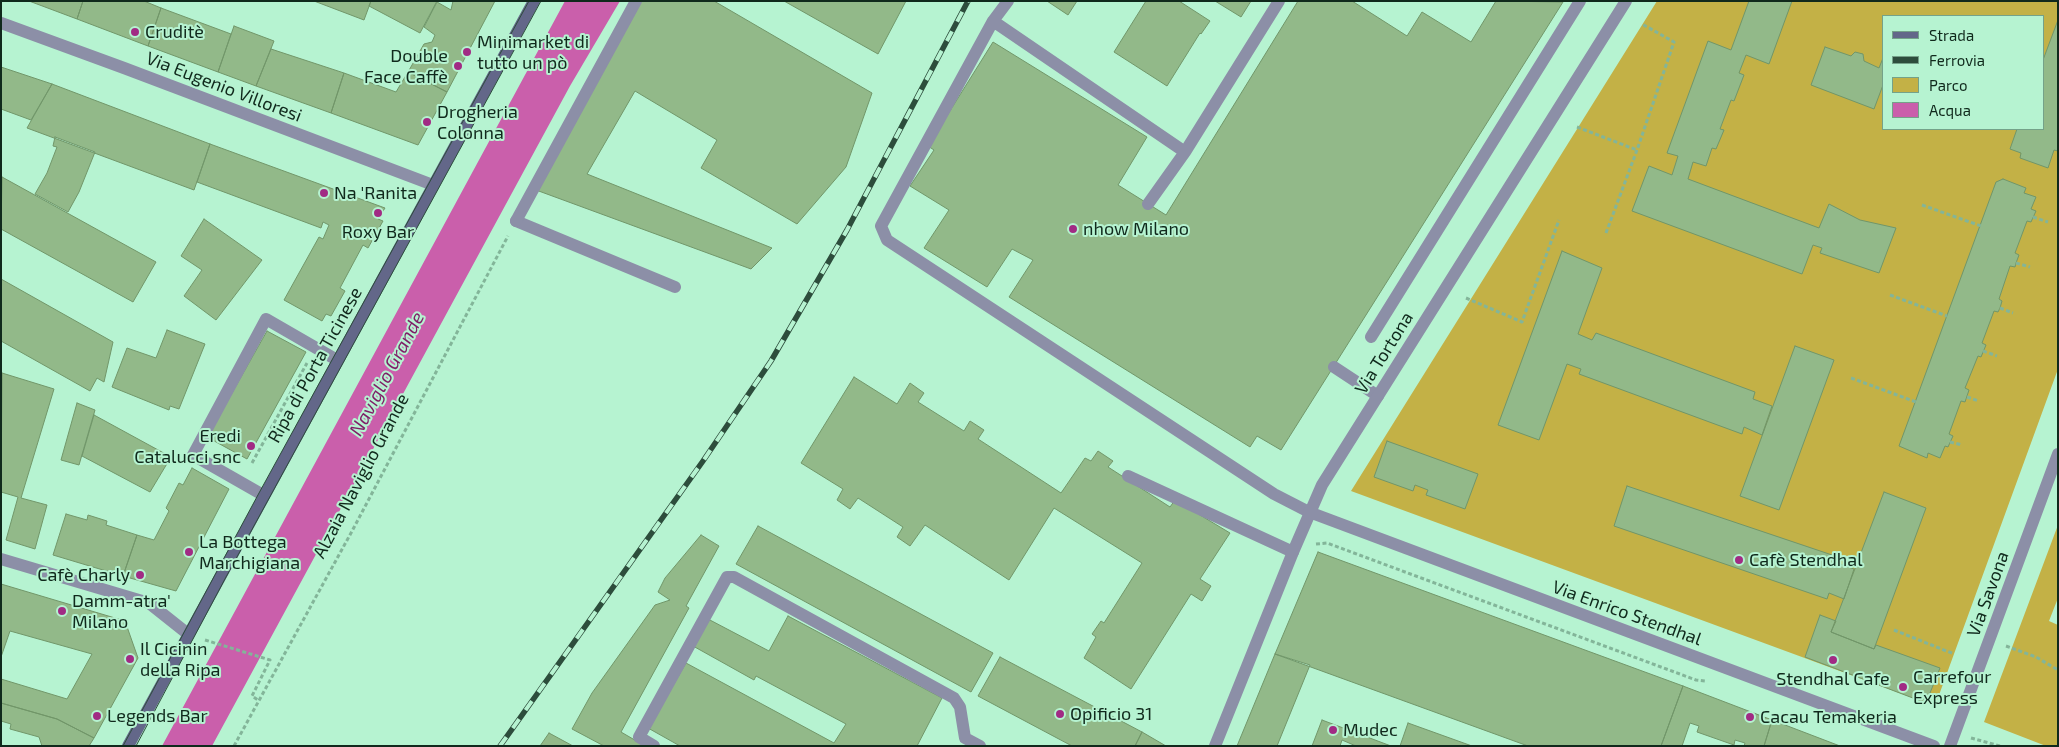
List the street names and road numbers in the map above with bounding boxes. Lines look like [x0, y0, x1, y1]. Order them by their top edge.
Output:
street label: Via Eugenio Villoresi [143, 47, 305, 127]
street label: Ripa di Porta Ticinese [263, 283, 367, 447]
street label: Via Tortona [1350, 308, 1418, 398]
street label: Alzaia Naviglio Grande [308, 390, 414, 562]
street label: Via Savona [1963, 548, 2013, 640]
street label: Via Enrico Stendhal [1549, 576, 1705, 650]

